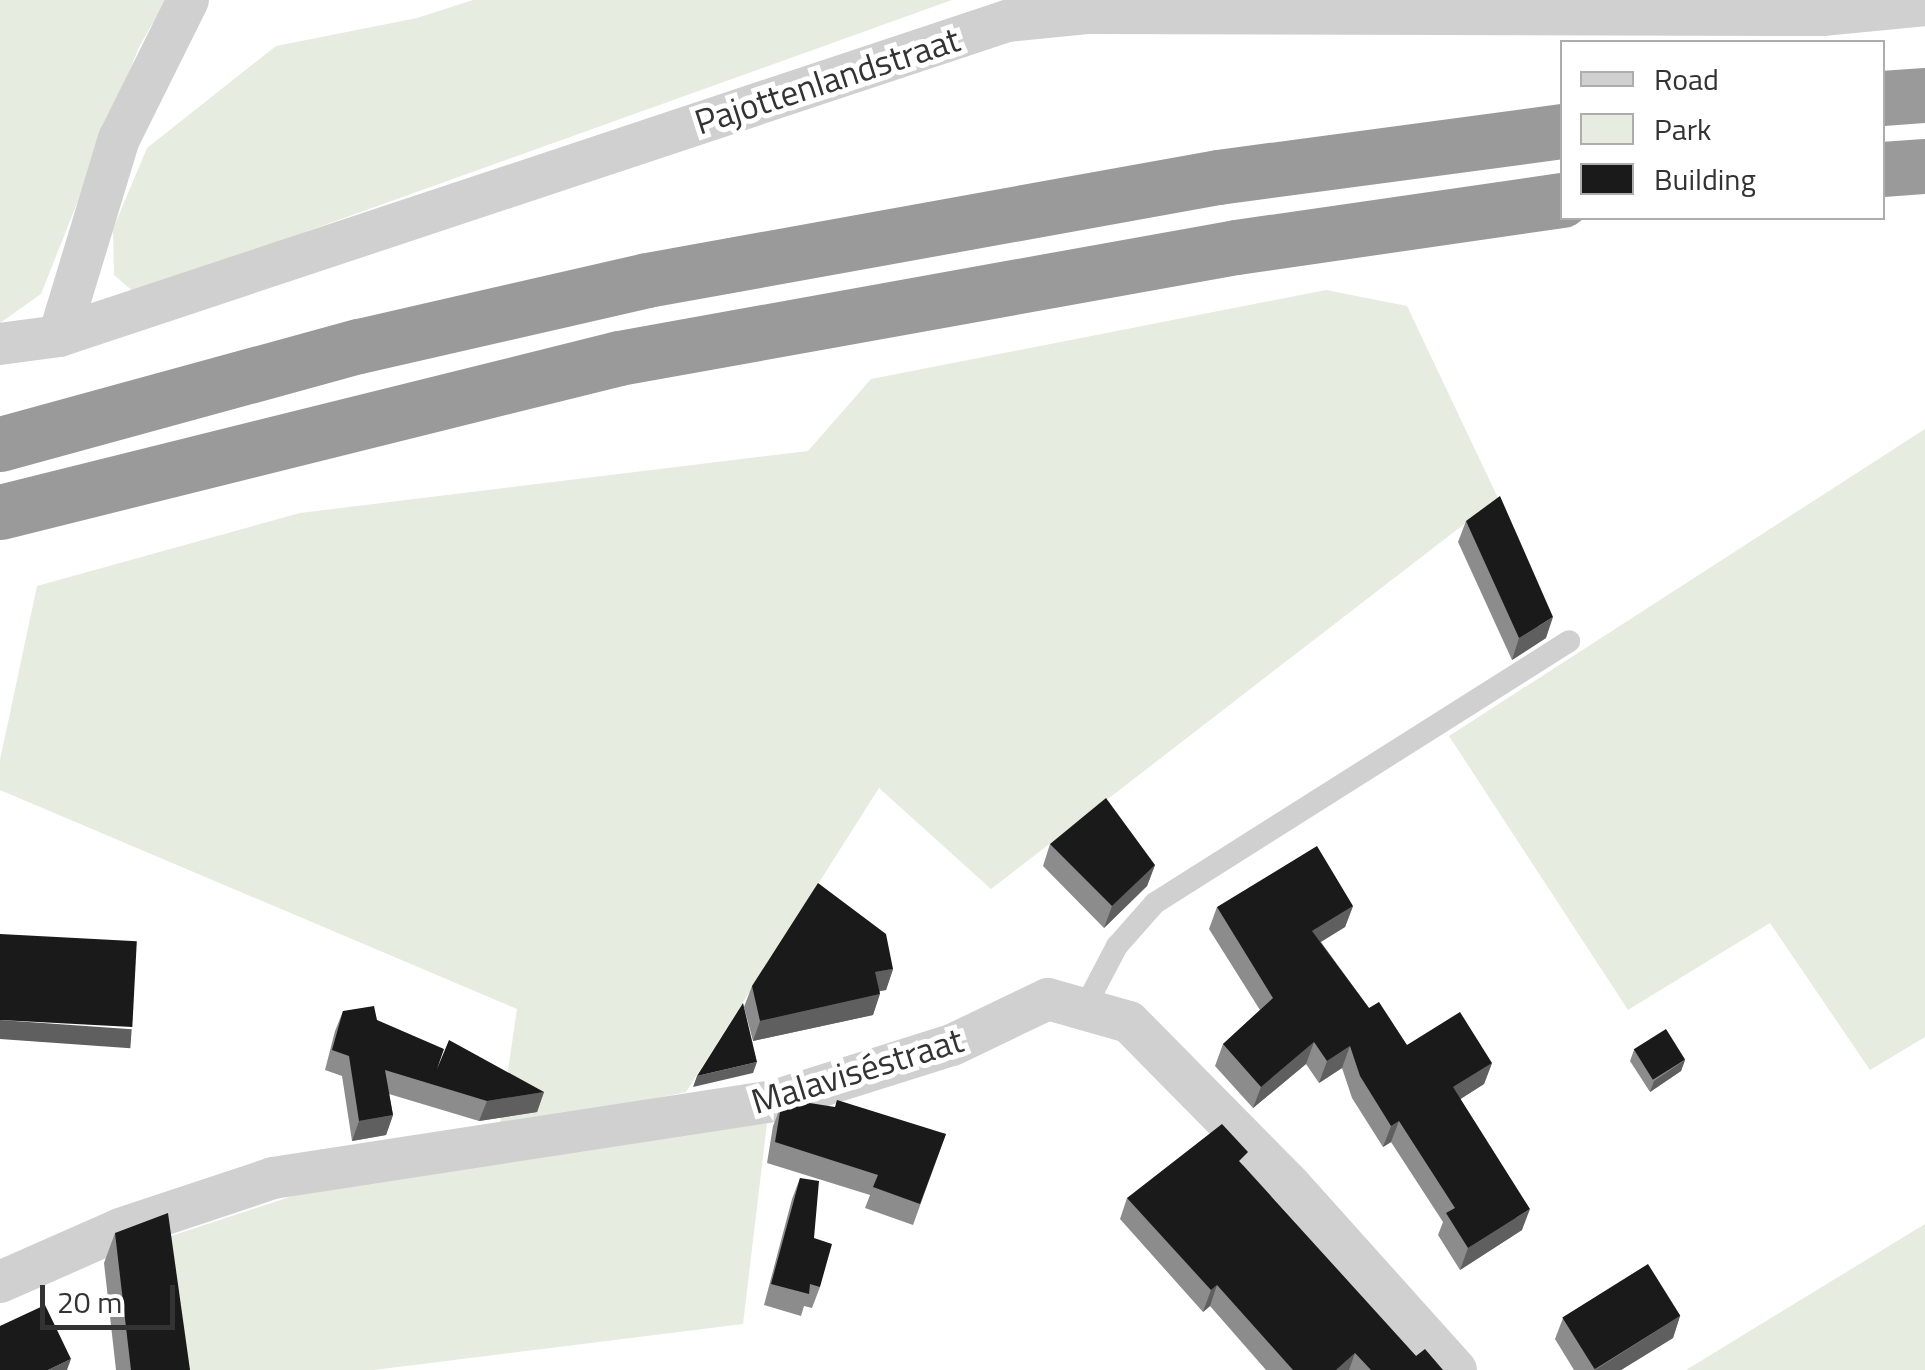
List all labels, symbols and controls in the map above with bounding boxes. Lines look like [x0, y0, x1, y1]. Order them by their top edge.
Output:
street label: Pajottenlandstraat [689, 17, 965, 143]
legend [1560, 40, 1885, 220]
text: Road [1654, 56, 1719, 102]
text: Park [1654, 106, 1711, 152]
text: Building [1654, 156, 1756, 202]
street label: Malaviséstraat [746, 1018, 968, 1122]
scale bar [45, 1265, 180, 1327]
text: 20 m [57, 1279, 122, 1325]

